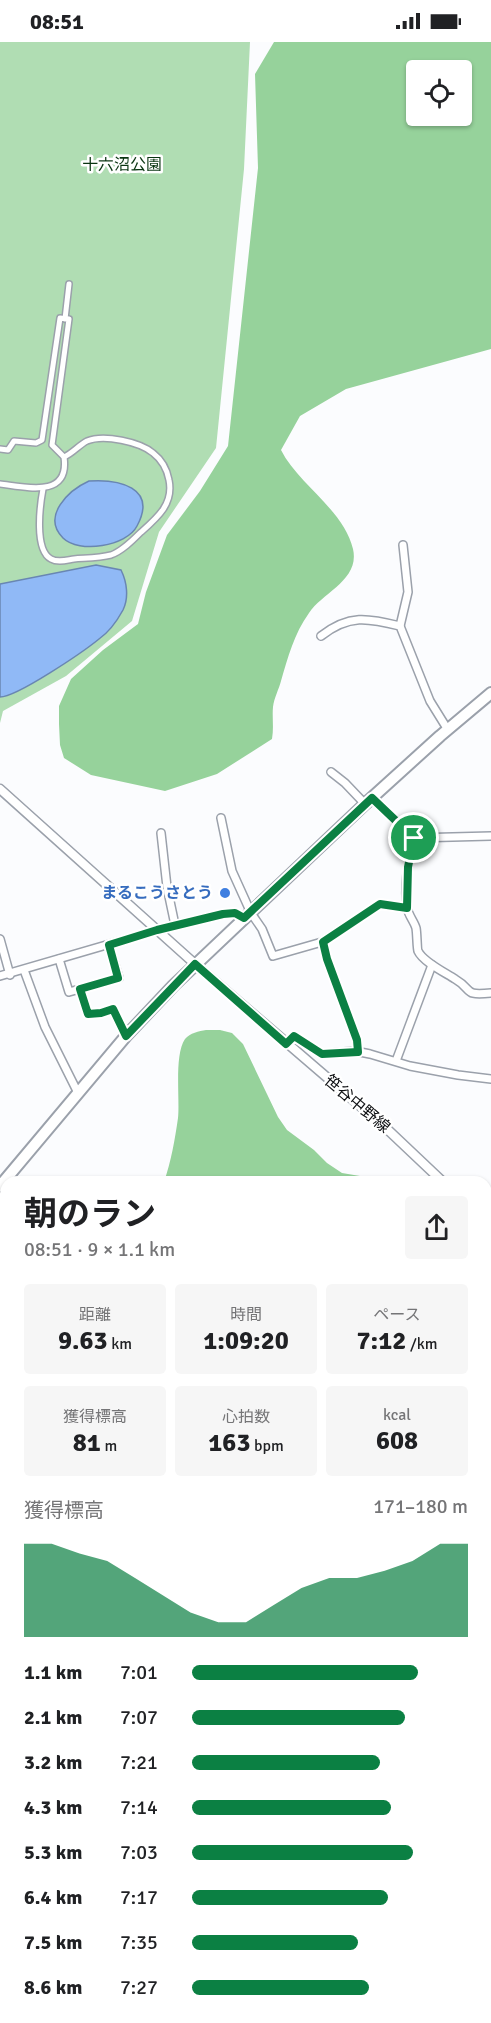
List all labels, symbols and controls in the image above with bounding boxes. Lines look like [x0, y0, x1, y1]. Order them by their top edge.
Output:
text: 08:51 [30, 8, 84, 35]
map controls [406, 60, 472, 126]
button: locate [406, 60, 472, 126]
park label: 十六沼公園 [82, 155, 162, 175]
pin [388, 812, 439, 863]
icon: arrive [397, 821, 430, 854]
place label: まるこうさとう [101, 883, 213, 903]
marker: まるこうさとう [218, 886, 232, 900]
street label: 笹谷中野線 [320, 1071, 394, 1137]
text: 朝のラン [24, 1194, 156, 1235]
button: share [405, 1196, 468, 1259]
text: 08:51 · 9 × 1.1 km [24, 1237, 175, 1262]
text: 距離 [79, 1305, 111, 1325]
text: 時間 [230, 1305, 262, 1325]
text: ペース [373, 1305, 421, 1325]
text: 9.63 [58, 1325, 108, 1357]
text: 1:09:20 [203, 1325, 289, 1357]
text: 7:12 [357, 1325, 406, 1357]
text: km [108, 1334, 132, 1354]
text: /km [406, 1334, 437, 1354]
text: kcal [383, 1405, 411, 1425]
text: 獲得標高 [63, 1407, 127, 1427]
text: 心拍数 [222, 1407, 270, 1427]
text: 608 [376, 1425, 418, 1457]
text: 81 [73, 1427, 101, 1459]
text: 163 [208, 1427, 250, 1459]
text: m [101, 1436, 117, 1456]
text: bpm [250, 1436, 284, 1456]
text: 171–180 m [373, 1494, 468, 1519]
text: 獲得標高 [24, 1498, 104, 1523]
text: 1.1 km [24, 1660, 82, 1685]
text: 7:01 [120, 1660, 158, 1685]
text: 2.1 km [24, 1705, 82, 1730]
text: 7:07 [120, 1705, 158, 1730]
text: 3.2 km [24, 1750, 82, 1775]
text: 7:21 [120, 1750, 158, 1775]
text: 4.3 km [24, 1795, 82, 1820]
text: 7:14 [120, 1795, 158, 1820]
text: 5.3 km [24, 1840, 82, 1865]
text: 7:03 [120, 1840, 158, 1865]
text: 6.4 km [24, 1885, 82, 1910]
text: 7:17 [120, 1885, 158, 1910]
text: 7.5 km [24, 1930, 82, 1955]
text: 7:35 [120, 1930, 158, 1955]
text: 8.6 km [24, 1975, 82, 2000]
text: 7:27 [120, 1975, 158, 2000]

